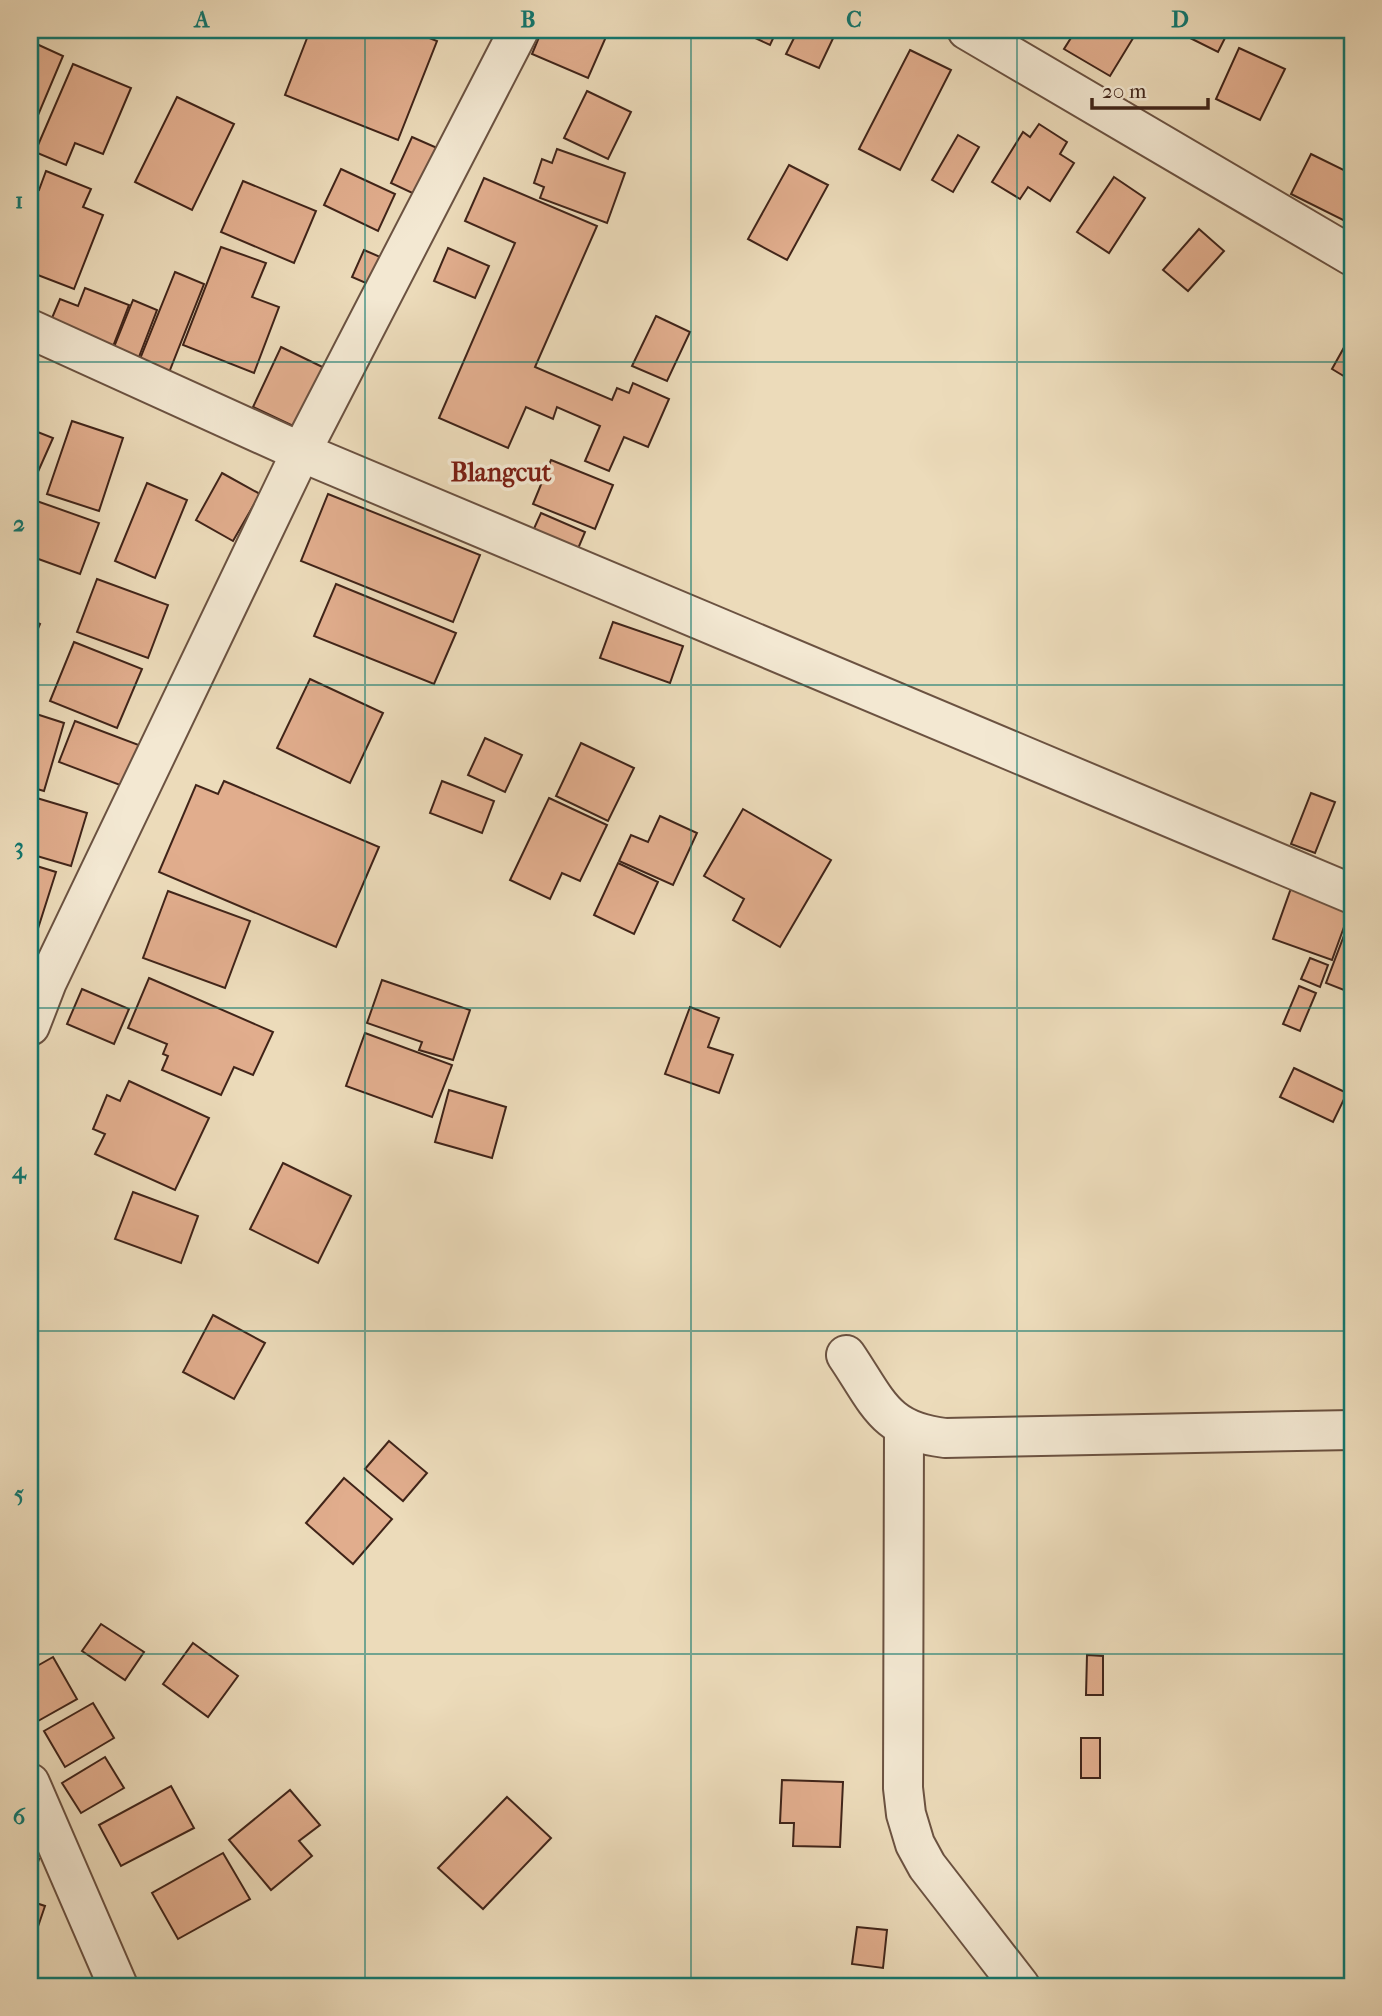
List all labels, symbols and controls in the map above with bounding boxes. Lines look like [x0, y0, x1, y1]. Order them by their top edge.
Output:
text: A [193, 6, 211, 33]
text: B [521, 6, 536, 33]
text: C [846, 6, 862, 33]
text: D [1171, 6, 1189, 33]
scale bar [1092, 66, 1207, 110]
text: 20 m [1102, 79, 1147, 103]
text: 1 [15, 187, 23, 214]
district label: Blangcut [451, 457, 552, 488]
text: 2 [13, 510, 25, 537]
text: 3 [14, 833, 24, 860]
text: 4 [11, 1157, 27, 1184]
text: 5 [14, 1480, 24, 1507]
text: 6 [13, 1803, 26, 1830]

